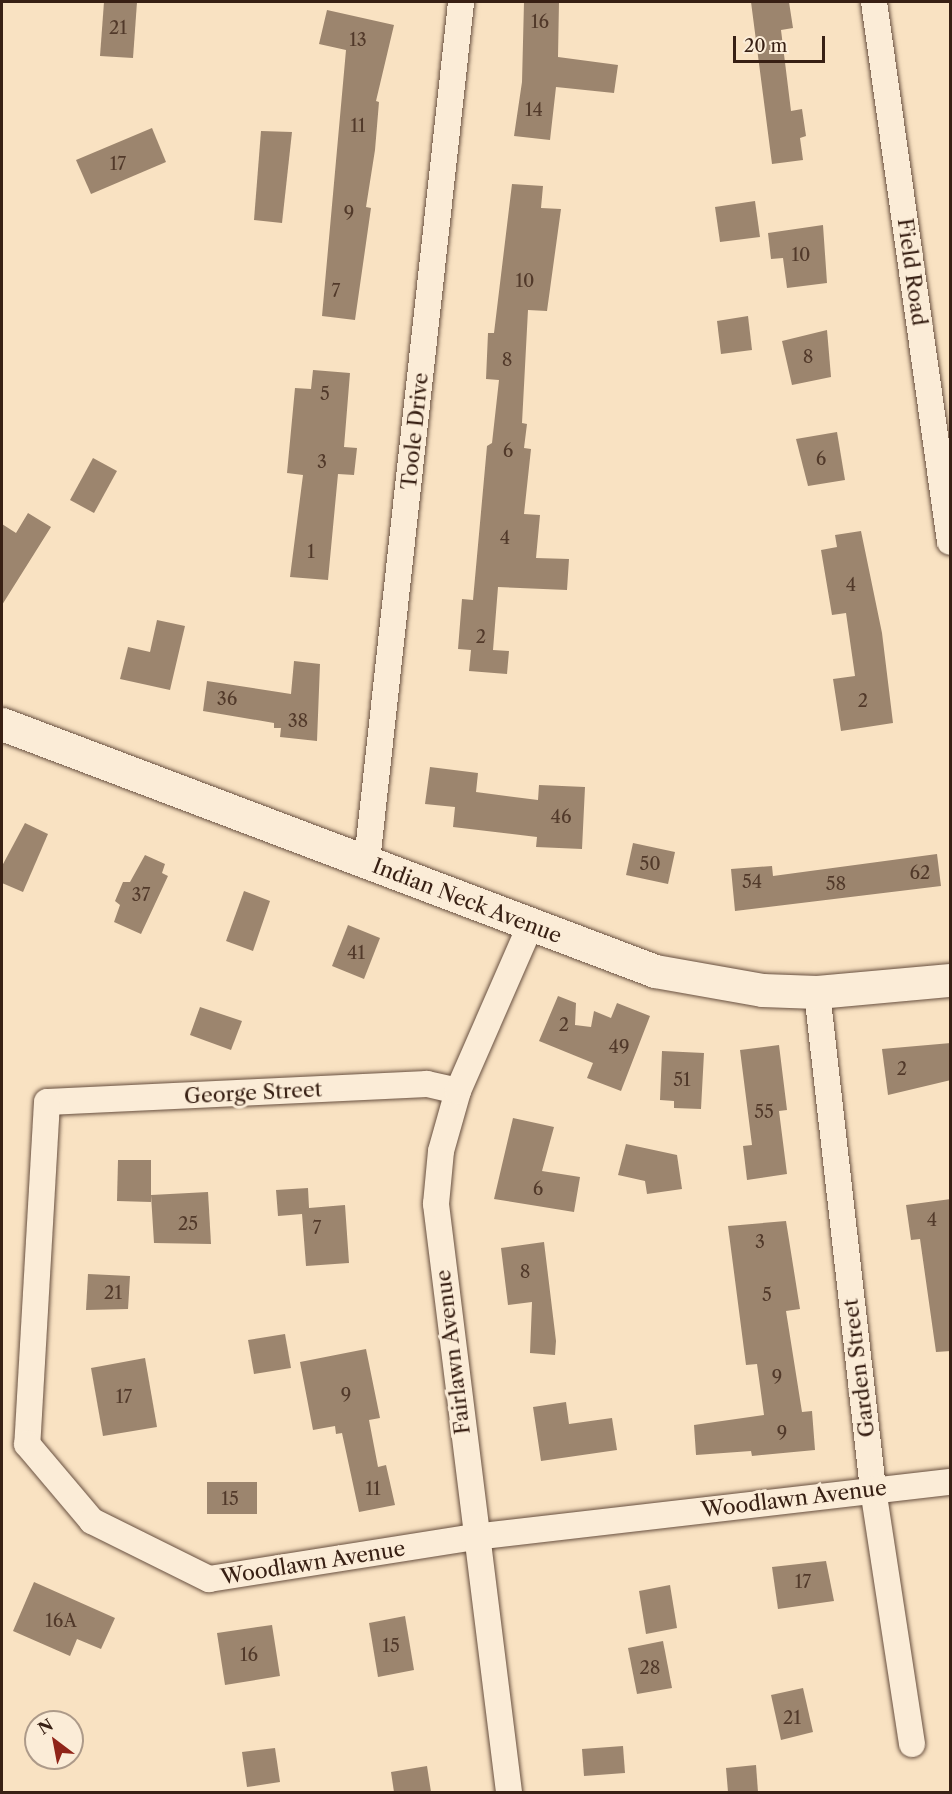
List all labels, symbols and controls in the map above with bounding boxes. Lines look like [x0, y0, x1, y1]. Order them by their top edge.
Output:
house number: 16 [531, 11, 549, 33]
house number: 21 [109, 17, 127, 39]
scale bar [736, 24, 828, 62]
house number: 13 [349, 29, 367, 51]
text: 20 m [744, 35, 787, 57]
house number: 14 [525, 99, 543, 121]
house number: 11 [350, 115, 366, 137]
house number: 17 [110, 153, 126, 175]
house number: 9 [344, 202, 354, 224]
street label: Field Road [892, 217, 932, 327]
house number: 10 [792, 244, 810, 266]
house number: 10 [516, 270, 534, 292]
house number: 7 [332, 280, 340, 302]
house number: 8 [803, 346, 813, 368]
house number: 8 [502, 349, 512, 371]
street label: Toole Drive [396, 371, 434, 491]
house number: 5 [320, 383, 330, 405]
house number: 6 [503, 440, 513, 462]
house number: 6 [816, 448, 826, 470]
house number: 3 [317, 451, 327, 473]
house number: 4 [500, 527, 510, 549]
house number: 1 [307, 541, 315, 563]
house number: 4 [846, 574, 856, 596]
house number: 2 [476, 626, 486, 648]
house number: 36 [217, 688, 237, 710]
house number: 2 [858, 690, 868, 712]
house number: 38 [288, 710, 308, 732]
house number: 46 [551, 806, 571, 828]
street label: Indian Neck Avenue [368, 853, 566, 949]
house number: 50 [639, 853, 661, 875]
house number: 62 [910, 862, 930, 884]
house number: 54 [742, 871, 762, 893]
house number: 58 [826, 873, 846, 895]
house number: 37 [132, 884, 150, 906]
house number: 41 [347, 942, 365, 964]
house number: 2 [559, 1014, 569, 1036]
house number: 49 [609, 1036, 629, 1058]
house number: 2 [897, 1058, 907, 1080]
house number: 51 [673, 1069, 691, 1091]
street label: George Street [183, 1077, 323, 1109]
house number: 55 [754, 1101, 774, 1123]
house number: 6 [533, 1178, 543, 1200]
house number: 4 [927, 1209, 937, 1231]
house number: 25 [178, 1213, 198, 1235]
house number: 7 [313, 1217, 321, 1239]
house number: 3 [755, 1231, 765, 1253]
house number: 8 [520, 1261, 530, 1283]
street label: Fairlawn Avenue [430, 1268, 476, 1436]
house number: 21 [104, 1282, 122, 1304]
house number: 5 [762, 1284, 772, 1306]
street label: Garden Street [838, 1297, 880, 1439]
house number: 9 [772, 1366, 782, 1388]
house number: 9 [341, 1384, 351, 1406]
house number: 17 [116, 1386, 132, 1408]
house number: 9 [777, 1422, 787, 1444]
street label: Woodlawn Avenue [700, 1475, 888, 1523]
house number: 11 [365, 1478, 381, 1500]
house number: 15 [221, 1488, 239, 1510]
street label: Woodlawn Avenue [219, 1536, 407, 1590]
house number: 17 [795, 1571, 811, 1593]
house number: 16A [45, 1610, 77, 1632]
house number: 15 [382, 1635, 400, 1657]
house number: 16 [240, 1644, 258, 1666]
house number: 28 [639, 1657, 661, 1679]
house number: 21 [783, 1707, 801, 1729]
north arrow [24, 1710, 84, 1770]
text: N [34, 1714, 57, 1739]

